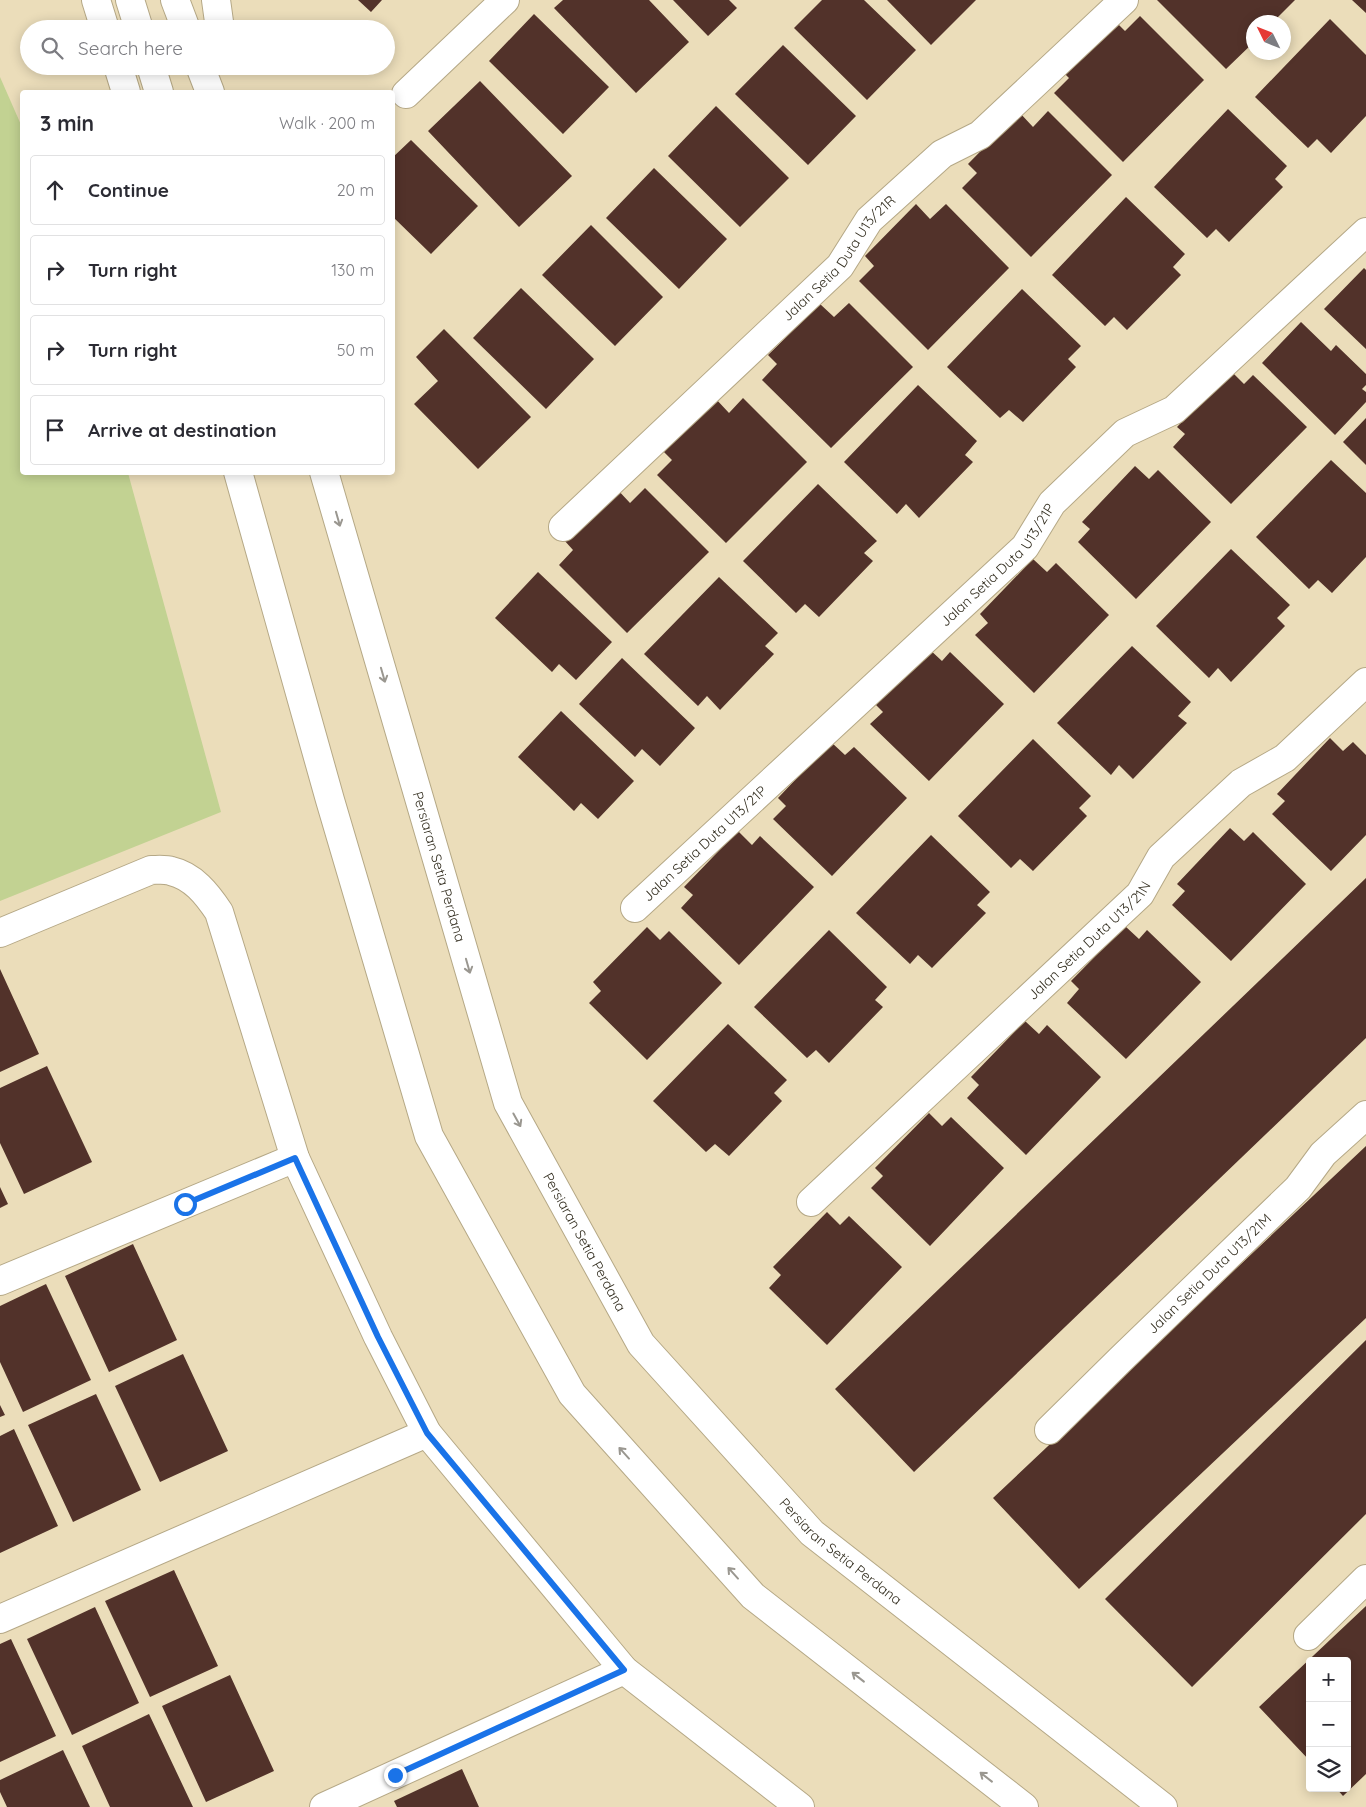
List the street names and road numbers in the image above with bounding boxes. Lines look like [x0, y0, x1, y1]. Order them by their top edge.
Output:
street label: Jalan Setia Duta U13/21R [778, 191, 899, 325]
street label: Jalan Setia Duta U13/21P [936, 500, 1059, 630]
street label: Jalan Setia Duta U13/21P [639, 782, 770, 905]
street label: Persiaran Setia Perdana [409, 789, 470, 944]
street label: Jalan Setia Duta U13/21N [1024, 878, 1154, 1004]
street label: Persiaran Setia Perdana [539, 1169, 630, 1315]
street label: Jalan Setia Duta U13/21M [1144, 1210, 1275, 1338]
street label: Persiaran Setia Perdana [776, 1494, 905, 1609]

